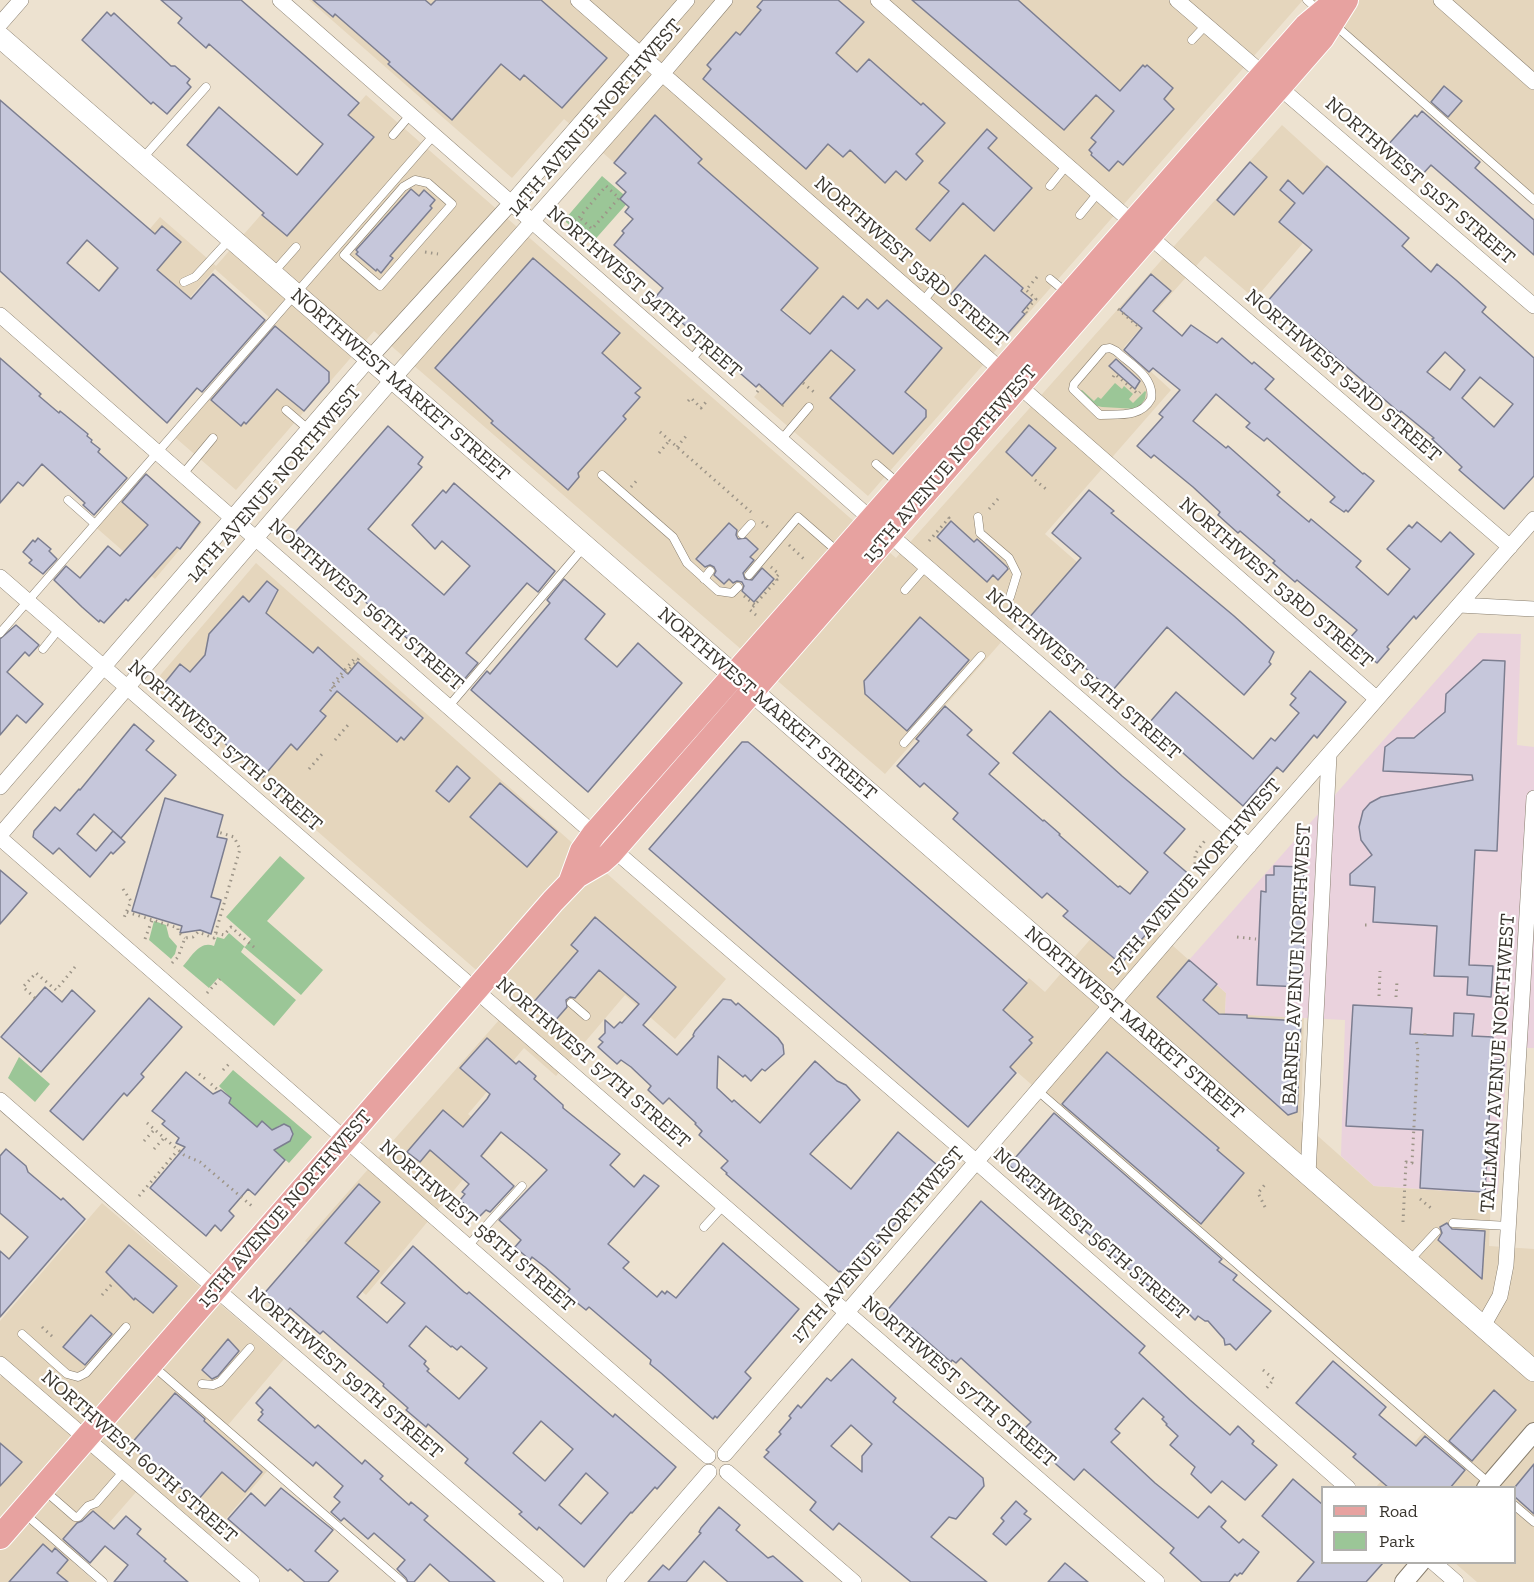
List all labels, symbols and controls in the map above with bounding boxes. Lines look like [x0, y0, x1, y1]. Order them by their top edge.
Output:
street label: 14TH AVENUE NORTHWEST [503, 14, 687, 222]
street label: NORTHWEST 51ST STREET [1320, 92, 1520, 270]
street label: NORTHWEST 53RD STREET [809, 171, 1013, 353]
street label: NORTHWEST 54TH STREET [542, 201, 746, 383]
street label: NORTHWEST MARKET STREET [286, 283, 514, 487]
street label: NORTHWEST 52ND STREET [1240, 284, 1446, 468]
street label: 15TH AVENUE NORTHWEST [858, 360, 1042, 568]
street label: 14TH AVENUE NORTHWEST [182, 380, 366, 588]
street label: NORTHWEST 53RD STREET [1174, 492, 1378, 674]
street label: NORTHWEST 56TH STREET [263, 514, 469, 696]
street label: NORTHWEST 54TH STREET [981, 583, 1185, 765]
street label: NORTHWEST MARKET STREET [653, 602, 881, 806]
street label: NORTHWEST 57TH STREET [123, 655, 327, 837]
street label: 17TH AVENUE NORTHWEST [1103, 774, 1287, 980]
street label: BARNES AVENUE NORTHWEST [1278, 822, 1316, 1106]
street label: TALLMAN AVENUE NORTHWEST [1476, 913, 1520, 1213]
street label: NORTHWEST MARKET STREET [1020, 921, 1248, 1125]
street label: NORTHWEST 57TH STREET [491, 972, 695, 1154]
street label: 15TH AVENUE NORTHWEST [193, 1105, 377, 1313]
street label: NORTHWEST 58TH STREET [374, 1135, 580, 1317]
street label: 17TH AVENUE NORTHWEST [786, 1142, 970, 1348]
street label: NORTHWEST 56TH STREET [988, 1143, 1194, 1325]
street label: NORTHWEST 59TH STREET [243, 1282, 447, 1464]
street label: NORTHWEST 57TH STREET [857, 1291, 1061, 1473]
street label: NORTHWEST 60TH STREET [36, 1365, 242, 1549]
legend [1321, 1486, 1516, 1564]
text: Road [1379, 1500, 1418, 1522]
text: Park [1379, 1530, 1415, 1552]

